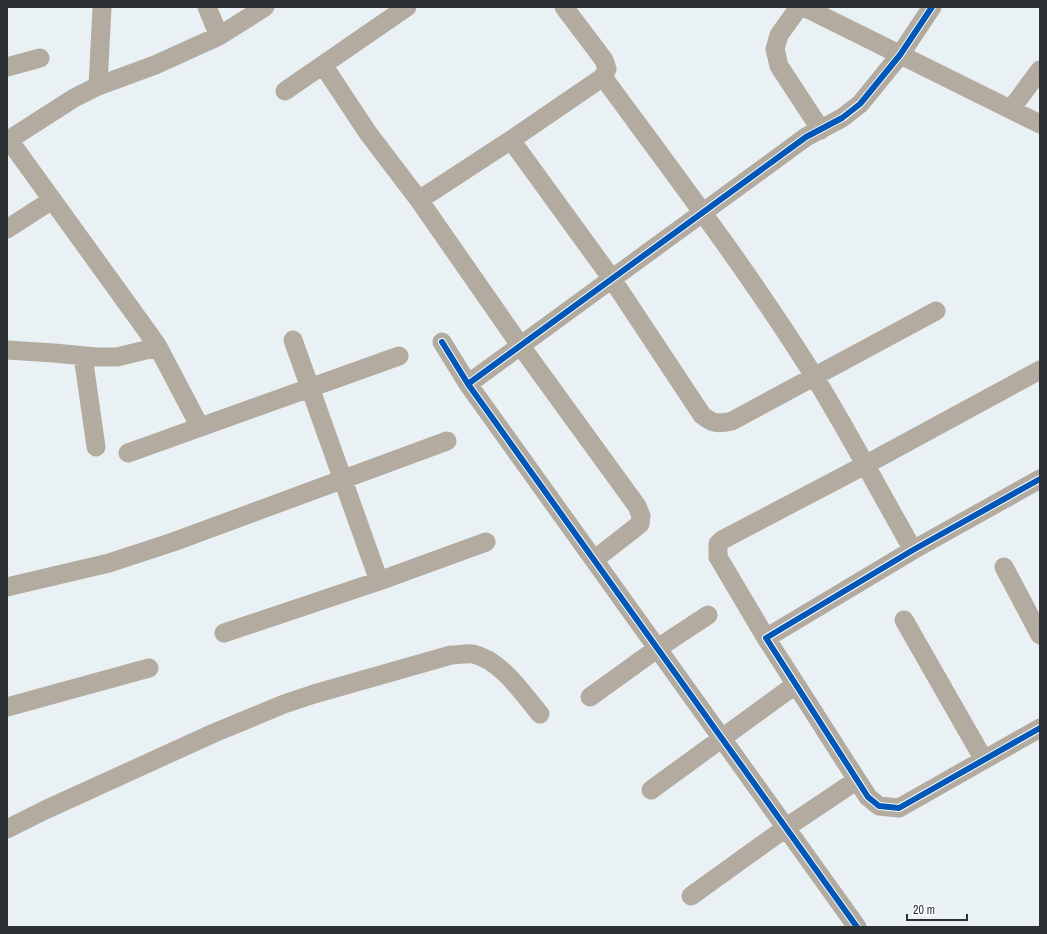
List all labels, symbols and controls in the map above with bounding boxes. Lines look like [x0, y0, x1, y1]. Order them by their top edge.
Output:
scale bar [907, 896, 967, 922]
text: 20 m [913, 902, 935, 918]

